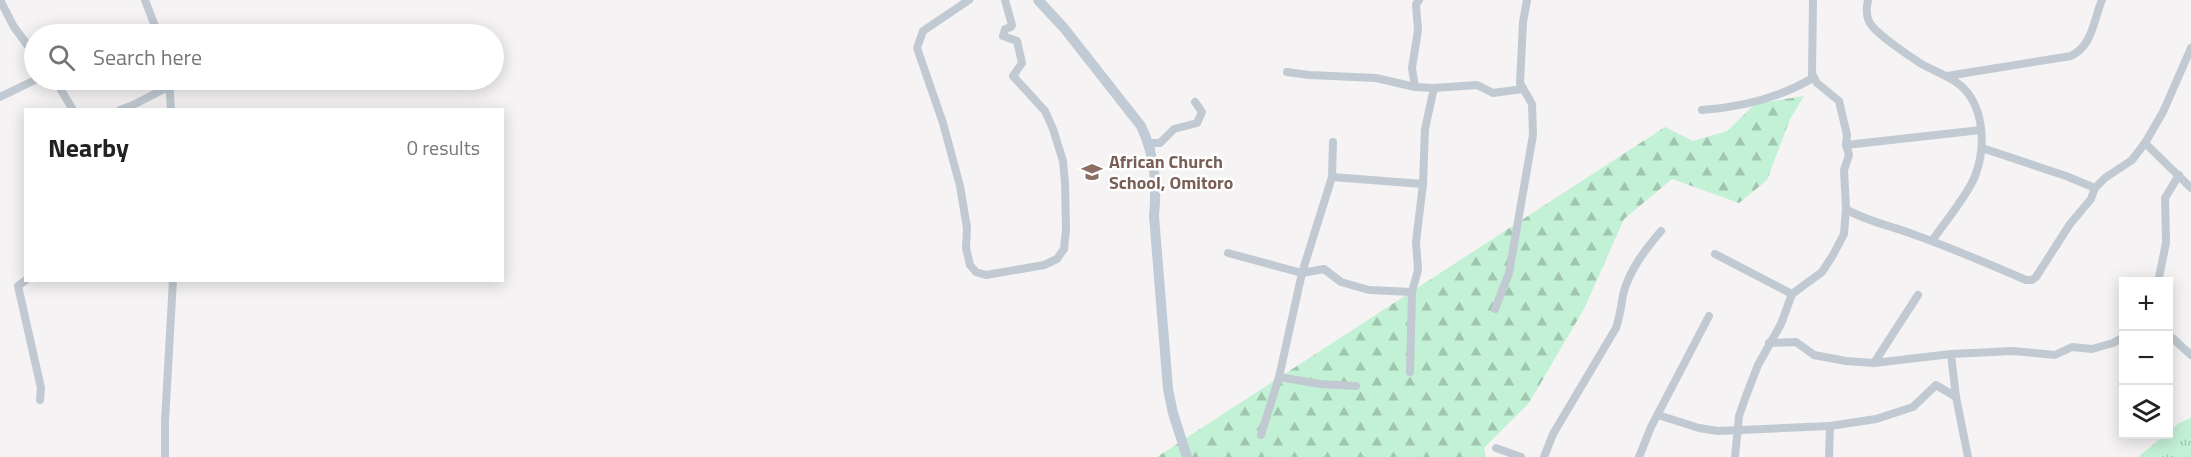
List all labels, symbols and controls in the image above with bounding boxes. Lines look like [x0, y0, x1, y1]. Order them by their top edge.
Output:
search box [24, 24, 504, 90]
text: Search here [93, 40, 202, 74]
icon: search [45, 41, 78, 74]
text: Nearby [48, 128, 129, 167]
text: 0 results [407, 132, 480, 163]
place label: African Church School, Omitoro [1109, 148, 1233, 196]
school or university icon: African Church School, Omitoro [1080, 160, 1104, 184]
map controls [2119, 277, 2173, 439]
button: + [2119, 277, 2173, 331]
button: − [2119, 331, 2173, 385]
button: layers [2119, 385, 2173, 439]

